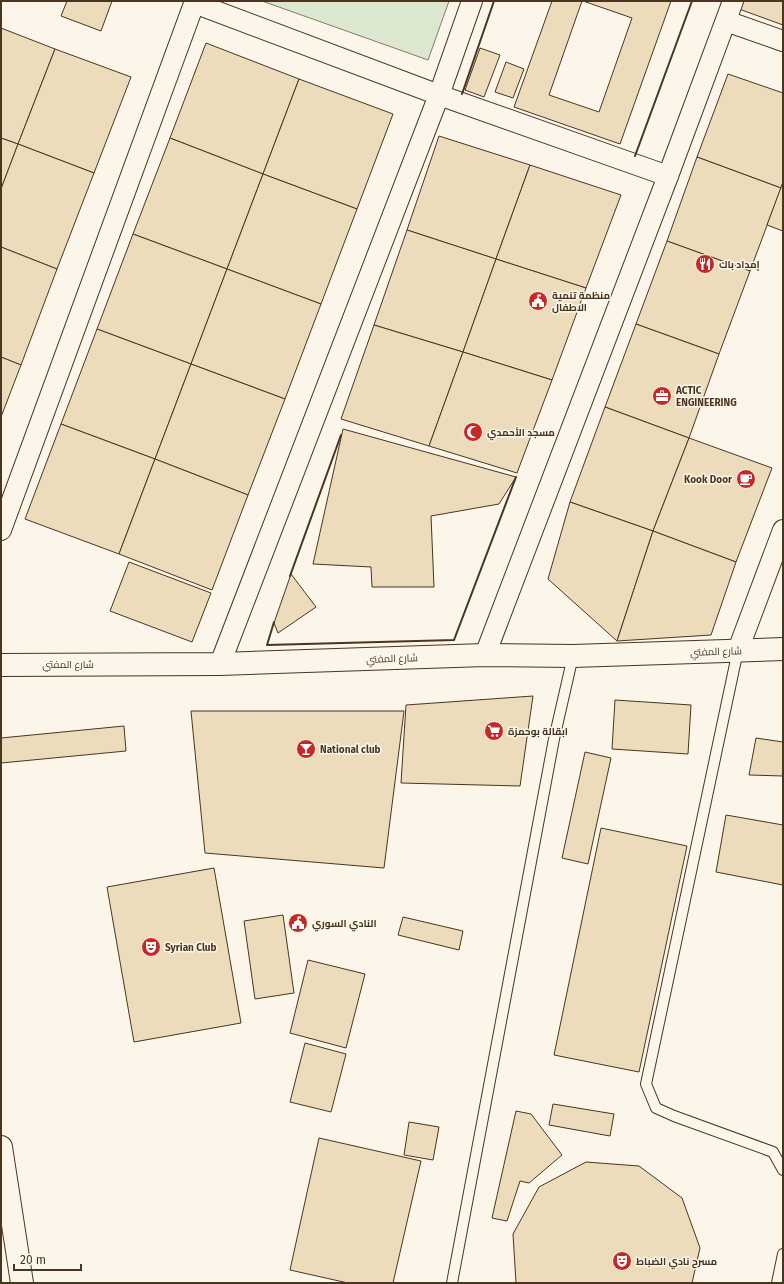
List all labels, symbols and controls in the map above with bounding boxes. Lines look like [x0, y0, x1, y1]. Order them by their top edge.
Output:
restaurant icon: إمداد باك [694, 253, 716, 275]
place label: إمداد باك [719, 259, 760, 271]
public building icon: منظمة تنمية الاطفال [527, 290, 549, 312]
place label: منظمة تنمية الاطفال [552, 290, 610, 314]
office icon: ACTIC ENGINEERING [651, 385, 673, 407]
place label: ACTIC ENGINEERING [675, 385, 737, 409]
mosque icon: مسجد الأحمدي [462, 421, 484, 443]
place label: مسجد الأحمدي [487, 427, 555, 441]
cafe icon: Kook Door [735, 468, 757, 490]
place label: Kook Door [684, 474, 733, 486]
street label: شارع المفتي [690, 645, 742, 660]
street label: شارع المفتي [366, 652, 418, 667]
street label: شارع المفتي [42, 659, 94, 672]
supermarket icon: ابقالة بوحمزة [483, 720, 505, 742]
place label: ابقالة بوحمزة [508, 726, 568, 738]
bar icon: National club [295, 738, 317, 760]
place label: National club [320, 744, 381, 756]
public building icon: النادي السوري [287, 912, 309, 934]
place label: النادي السوري [312, 918, 377, 932]
theatre icon: Syrian Club [140, 936, 162, 958]
place label: Syrian Club [165, 942, 217, 954]
scale bar [14, 1246, 81, 1272]
theatre icon: مسرح نادي الضباط [611, 1250, 633, 1272]
text: 20 m [20, 1253, 46, 1267]
place label: مسرح نادي الضباط [636, 1256, 717, 1270]

